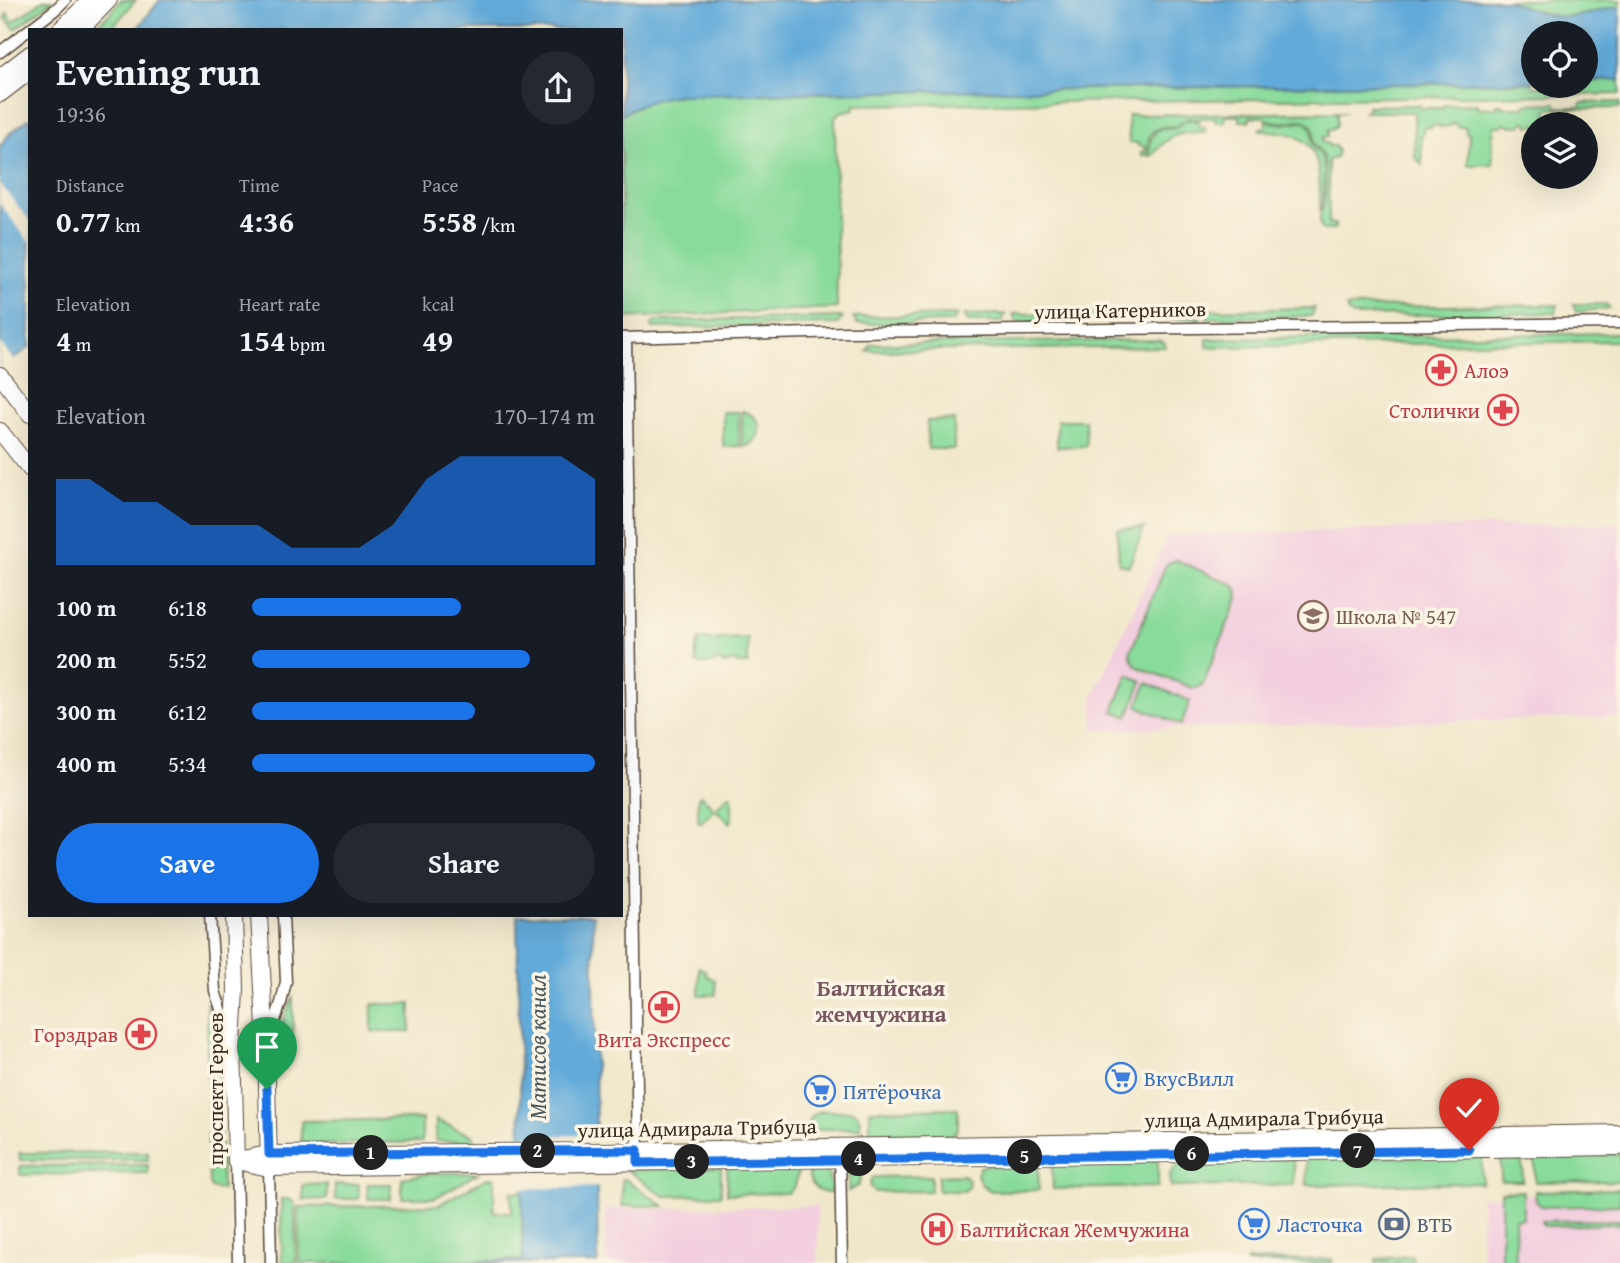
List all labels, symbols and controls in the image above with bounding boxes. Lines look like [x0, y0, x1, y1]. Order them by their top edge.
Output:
map controls [1521, 21, 1598, 189]
button: locate [1521, 21, 1598, 98]
text: Evening run [56, 43, 260, 99]
button: share [521, 51, 595, 125]
text: 19:36 [56, 97, 106, 130]
button: layers [1521, 112, 1598, 189]
text: Distance [56, 171, 124, 199]
text: Time [239, 171, 279, 199]
text: Pace [422, 171, 459, 199]
text: 0.77 [56, 199, 111, 243]
text: 4:36 [239, 199, 294, 243]
text: 5:58 [422, 199, 477, 243]
text: km [111, 211, 140, 239]
text: /km [477, 211, 515, 239]
text: Elevation [56, 290, 130, 318]
text: Heart rate [239, 290, 320, 318]
text: kcal [422, 290, 454, 318]
street label: улица Катерников [1033, 293, 1206, 327]
text: 4 [56, 318, 72, 362]
text: 154 [239, 318, 286, 362]
text: 49 [422, 318, 453, 362]
text: m [72, 330, 91, 358]
text: bpm [286, 330, 325, 358]
pharmacy icon: Алоэ [1424, 353, 1458, 387]
place label: Алоэ [1464, 355, 1509, 386]
pharmacy icon: Столички [1486, 393, 1520, 427]
place label: Столички [1389, 395, 1480, 426]
text: Elevation [56, 399, 146, 432]
text: 170–174 m [494, 399, 595, 432]
text: 100 m [56, 591, 117, 624]
text: 6:18 [168, 591, 207, 624]
school or university icon: Школа № 547 [1296, 599, 1330, 633]
place label: Школа № 547 [1336, 601, 1456, 632]
text: 200 m [56, 643, 117, 676]
text: 5:52 [168, 643, 207, 676]
text: 300 m [56, 695, 117, 728]
text: 6:12 [168, 695, 207, 728]
text: 400 m [56, 747, 117, 780]
text: 5:34 [168, 747, 207, 780]
button: Save [56, 823, 319, 903]
button: Share [333, 823, 595, 903]
district label: Балтийская жемчужина [815, 971, 947, 1030]
water label: Матисов канал [521, 974, 554, 1120]
pharmacy icon: Вита Экспресс [647, 990, 681, 1024]
street label: проспект Героев [200, 1013, 231, 1165]
pharmacy icon: Горздрав [124, 1017, 158, 1051]
pin [237, 1017, 297, 1089]
place label: Горздрав [34, 1019, 118, 1050]
place label: Вита Экспресс [597, 1024, 731, 1055]
icon: arrive [248, 1028, 286, 1066]
supermarket icon: ВкусВилл [1104, 1061, 1138, 1095]
place label: ВкусВилл [1144, 1063, 1235, 1094]
supermarket icon: Пятёрочка [803, 1074, 837, 1108]
place label: Пятёрочка [843, 1076, 941, 1107]
pin [1439, 1078, 1499, 1150]
icon: check [1450, 1089, 1488, 1127]
street label: улица Адмирала Трибуца [1143, 1100, 1384, 1136]
street label: улица Адмирала Трибуца [576, 1110, 817, 1146]
pin: 2 [520, 1134, 556, 1168]
pin: 7 [1340, 1134, 1376, 1168]
pin: 1 [354, 1136, 388, 1170]
text: 2 [533, 1136, 542, 1164]
pin: 6 [1174, 1136, 1210, 1172]
text: 7 [1353, 1136, 1362, 1164]
text: 1 [366, 1138, 375, 1166]
text: 6 [1187, 1139, 1196, 1167]
pin: 5 [1007, 1140, 1042, 1174]
pin: 4 [842, 1142, 876, 1176]
text: 5 [1020, 1142, 1029, 1170]
pin: 3 [674, 1144, 710, 1180]
text: 4 [854, 1144, 863, 1172]
text: 3 [687, 1147, 696, 1175]
supermarket icon: Ласточка [1237, 1207, 1271, 1241]
bank icon: ВТБ [1377, 1207, 1411, 1241]
place label: Ласточка [1277, 1209, 1363, 1240]
place label: ВТБ [1417, 1209, 1453, 1240]
hospital icon: Балтийская Жемчужина [920, 1212, 954, 1246]
place label: Балтийская Жемчужина [960, 1214, 1190, 1245]

